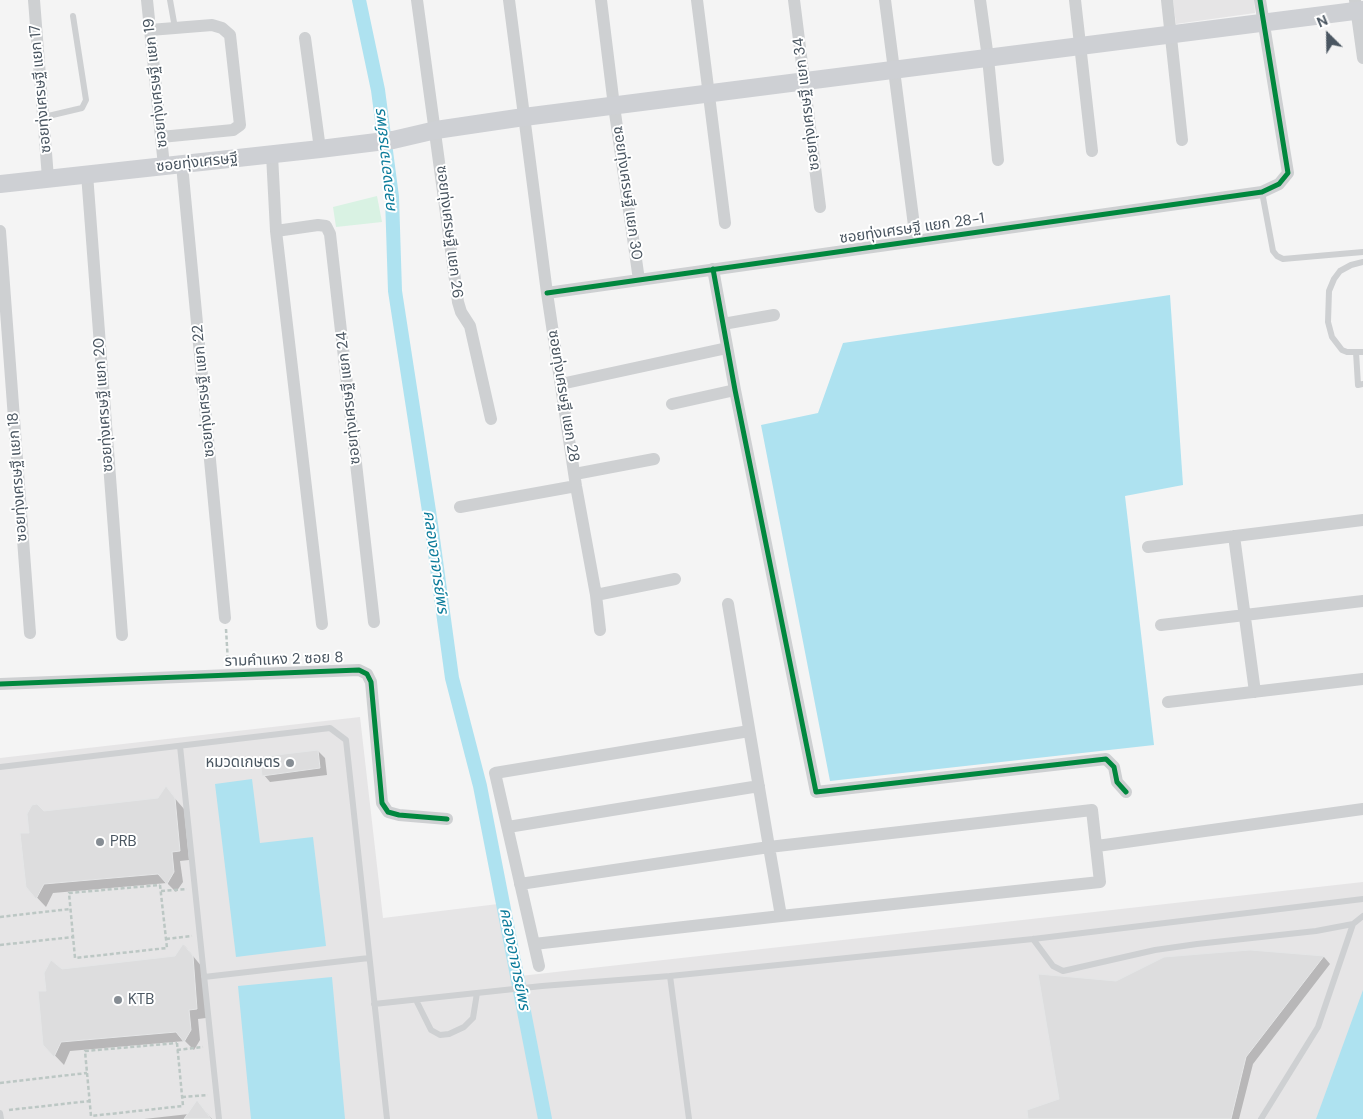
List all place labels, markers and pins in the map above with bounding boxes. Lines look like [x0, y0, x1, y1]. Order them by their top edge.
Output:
place label: หมวดเกษตร [205, 754, 280, 772]
marker: หมวดเกษตร [284, 757, 296, 769]
place label: PRB [110, 833, 137, 851]
marker: PRB [94, 836, 106, 848]
place label: KTB [128, 991, 154, 1009]
marker: KTB [112, 994, 124, 1006]

